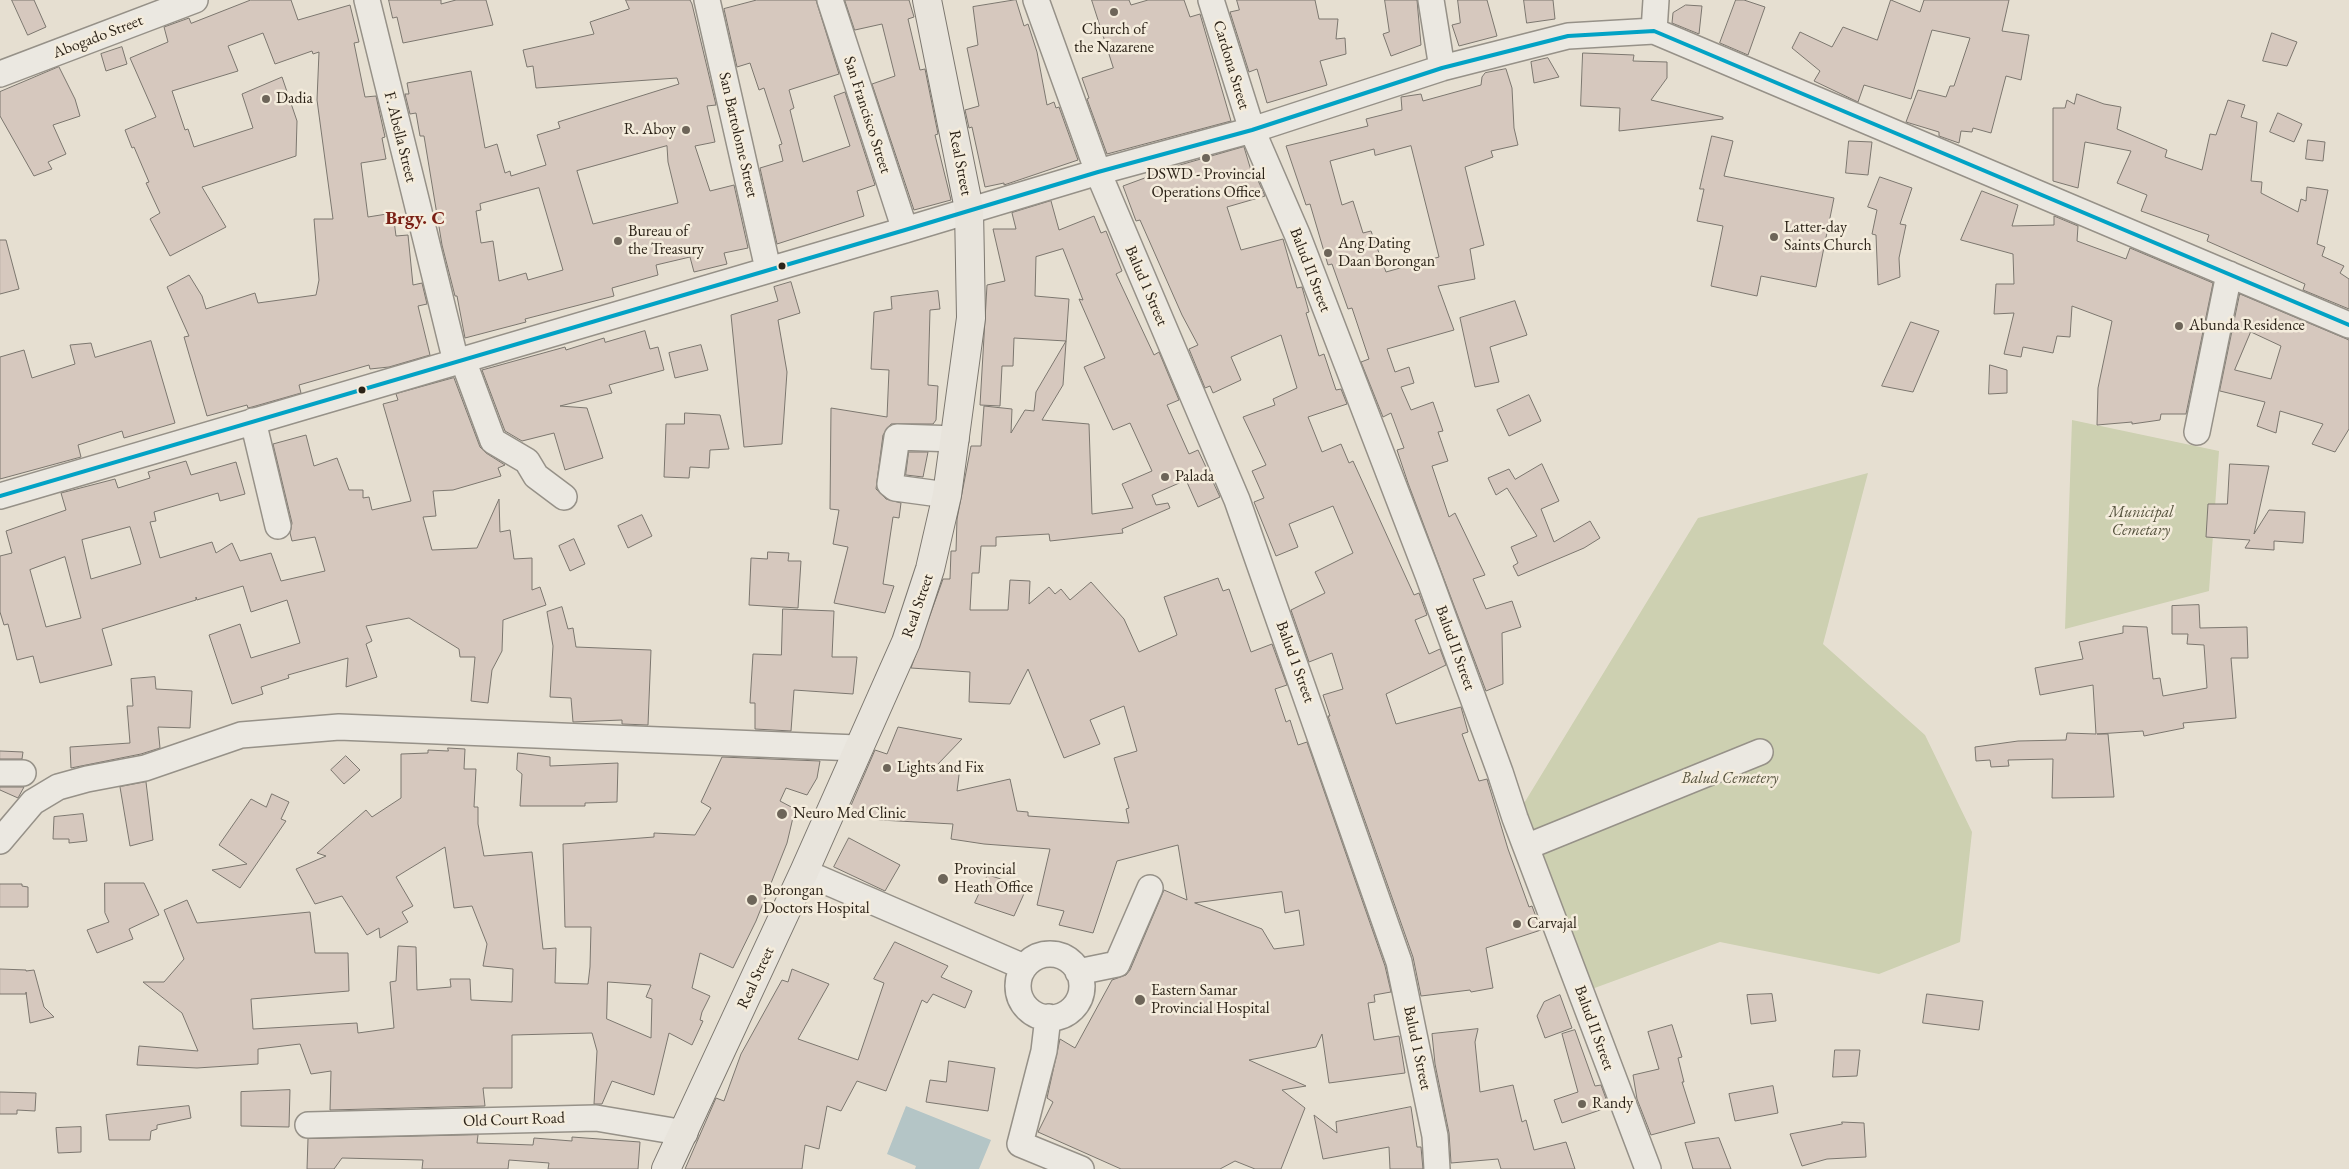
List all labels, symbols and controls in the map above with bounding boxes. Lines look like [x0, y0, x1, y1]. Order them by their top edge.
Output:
marker: Church of the Nazarene [1108, 6, 1120, 18]
street label: Abogado Street [50, 11, 146, 63]
street label: Cardona Street [1208, 18, 1254, 112]
place label: Church of the Nazarene [1074, 20, 1154, 58]
street label: San Francisco Street [839, 54, 895, 176]
street label: San Bartolome Street [714, 70, 762, 200]
place label: Dadia [276, 89, 313, 109]
street label: F. Abella Street [379, 90, 421, 184]
marker: Dadia [260, 93, 272, 105]
place label: R. Aboy [624, 120, 676, 140]
marker: R. Aboy [680, 124, 692, 136]
street label: Real Street [944, 129, 976, 197]
marker: DSWD - Provincial Operations Office [1200, 152, 1212, 164]
place label: DSWD - Provincial Operations Office [1147, 165, 1265, 203]
district label: Brgy. C [385, 208, 445, 230]
place label: Latter-day Saints Church [1784, 218, 1872, 256]
place label: Bureau of the Treasury [628, 222, 704, 260]
street label: Balud II Street [1285, 225, 1335, 315]
marker: Latter-day Saints Church [1768, 231, 1780, 243]
place label: Ang Dating Daan Borongan [1338, 234, 1435, 272]
marker: Bureau of the Treasury [612, 235, 624, 247]
street label: Balud 1 Street [1120, 243, 1172, 329]
marker: Ang Dating Daan Borongan [1322, 247, 1334, 259]
unlabelled marker [777, 261, 787, 271]
place label: Abunda Residence [2189, 316, 2305, 336]
marker: Abunda Residence [2173, 320, 2185, 332]
unlabelled marker [357, 385, 367, 395]
place label: Palada [1175, 467, 1214, 487]
marker: Palada [1159, 471, 1171, 483]
park label: Municipal Cemetary [2108, 503, 2174, 541]
street label: Real Street [898, 572, 938, 640]
street label: Balud II Street [1431, 603, 1479, 693]
street label: Balud 1 Street [1271, 619, 1319, 705]
place label: Lights and Fix [897, 758, 984, 778]
marker: Lights and Fix [881, 762, 893, 774]
park label: Balud Cemetery [1682, 769, 1778, 789]
place label: Neuro Med Clinic [793, 804, 906, 824]
marker: Neuro Med Clinic [775, 807, 789, 821]
place label: Provincial Heath Office [954, 860, 1033, 898]
marker: Provincial Heath Office [936, 872, 950, 886]
place label: Borongan Doctors Hospital [763, 881, 870, 919]
marker: Borongan Doctors Hospital [745, 893, 759, 907]
place label: Carvajal [1527, 914, 1577, 934]
marker: Carvajal [1511, 918, 1523, 930]
street label: Real Street [733, 944, 779, 1012]
place label: Eastern Samar Provincial Hospital [1151, 981, 1270, 1019]
street label: Balud II Street [1570, 983, 1618, 1073]
marker: Eastern Samar Provincial Hospital [1133, 993, 1147, 1007]
street label: Balud 1 Street [1399, 1004, 1435, 1092]
place label: Randy [1592, 1094, 1633, 1114]
marker: Randy [1576, 1098, 1588, 1110]
street label: Old Court Road [463, 1109, 565, 1131]

